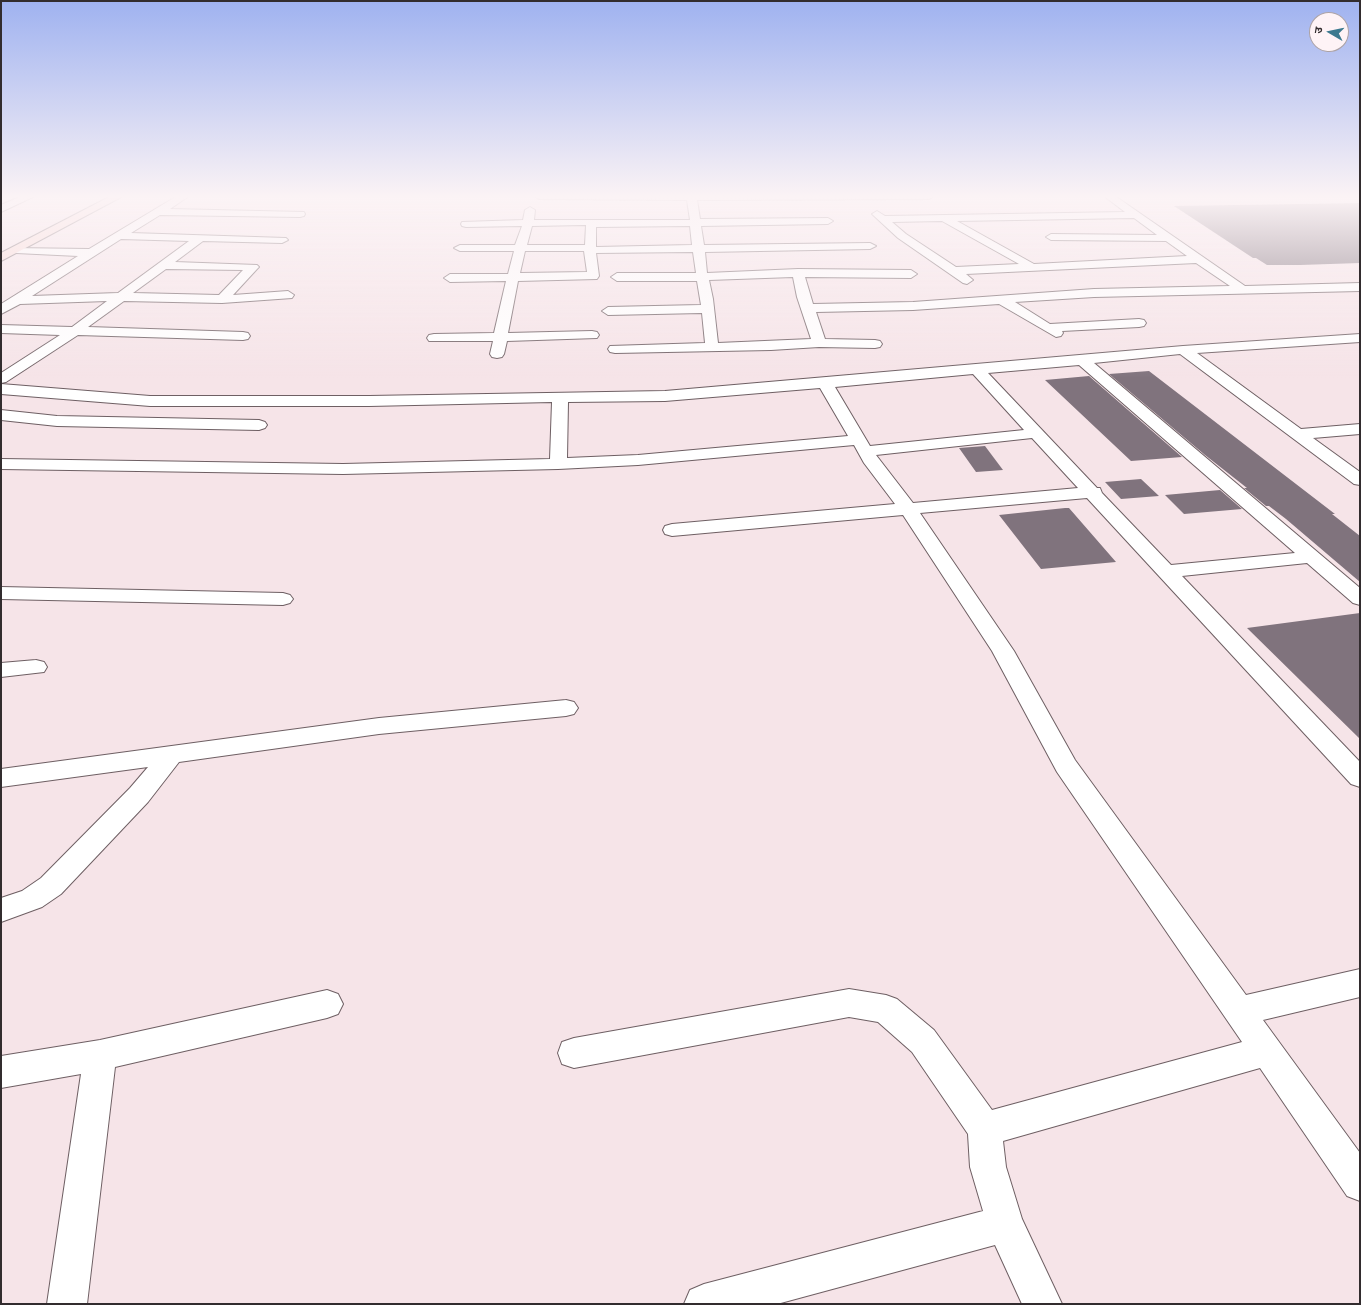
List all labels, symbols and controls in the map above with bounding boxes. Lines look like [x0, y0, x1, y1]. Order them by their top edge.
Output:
north arrow [1309, 12, 1349, 52]
text: उ [1311, 26, 1326, 35]

